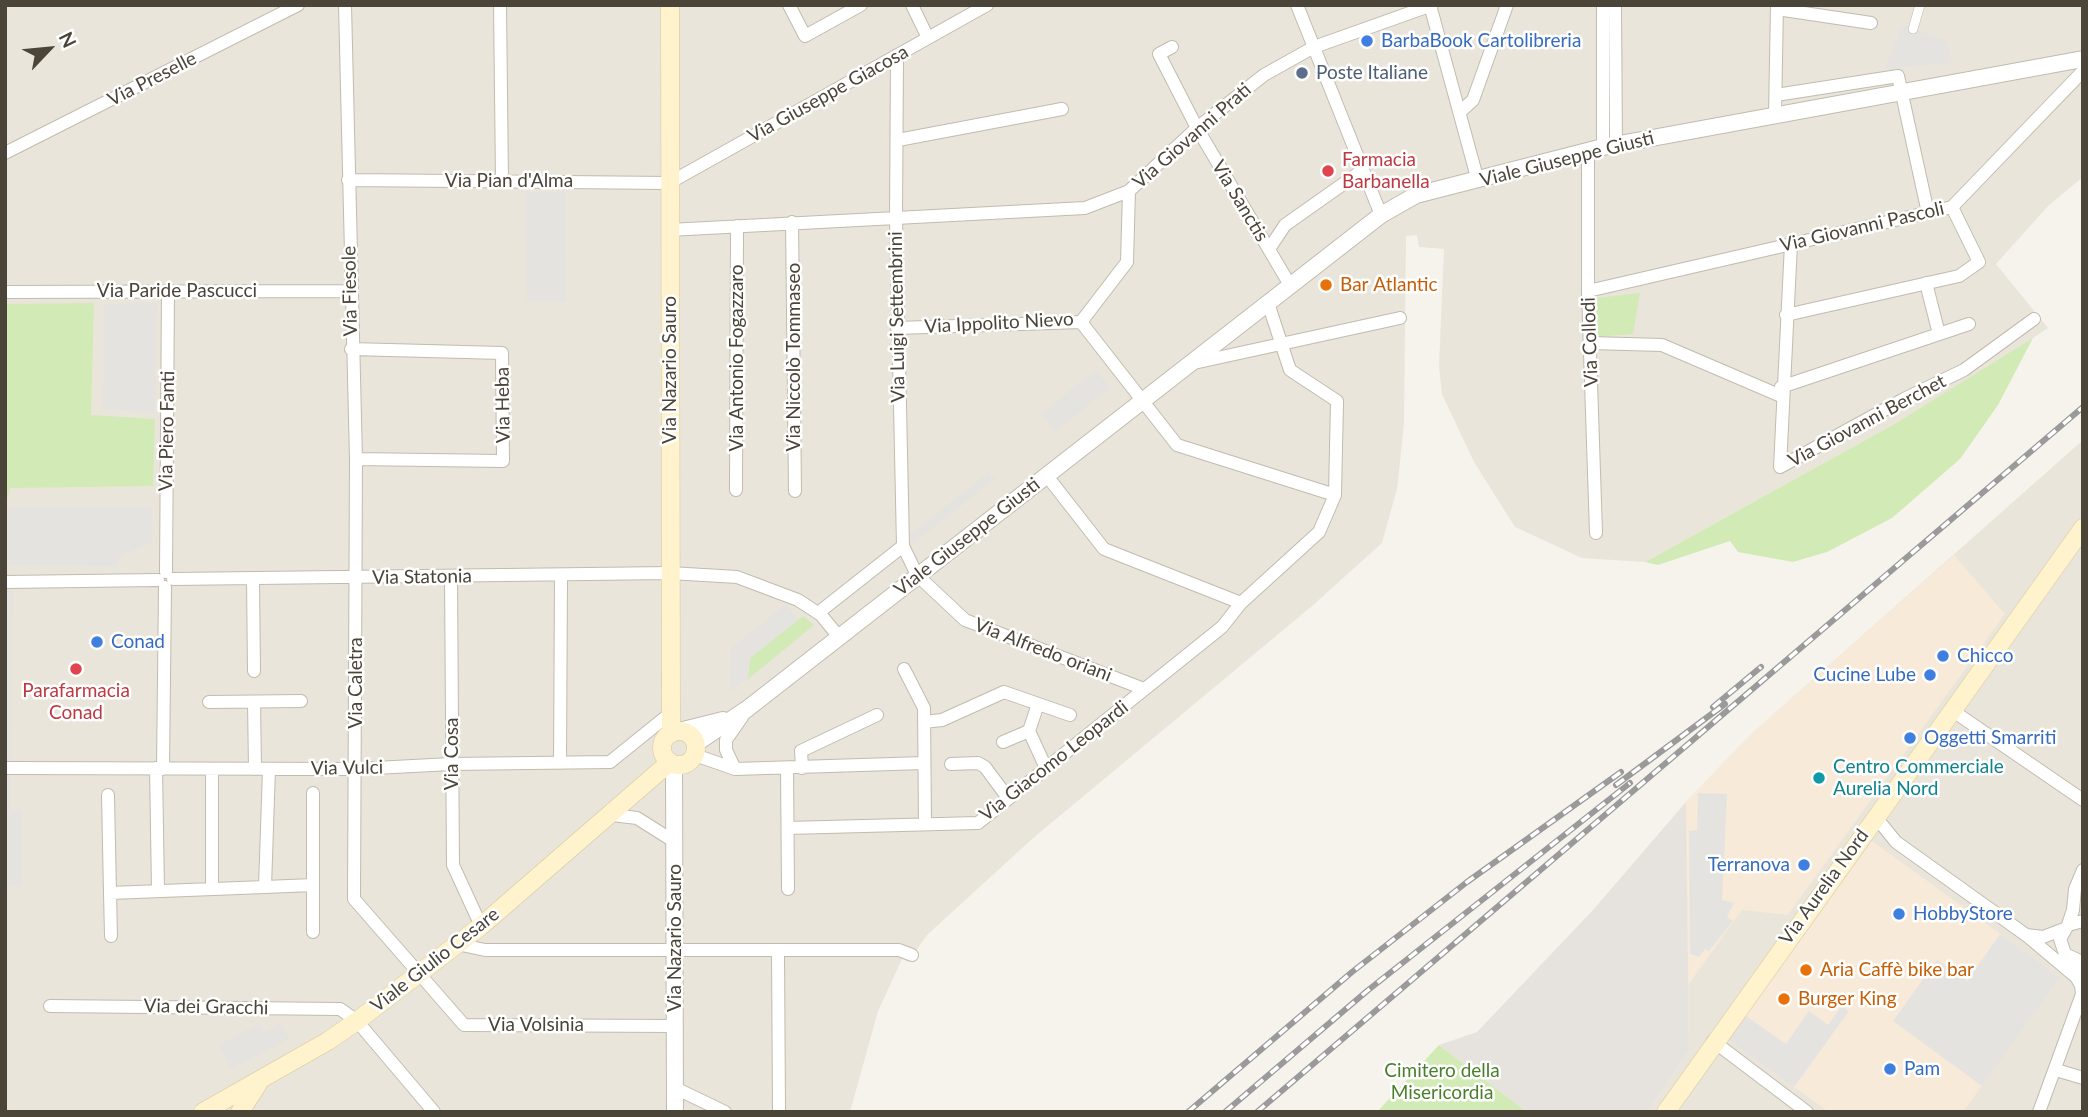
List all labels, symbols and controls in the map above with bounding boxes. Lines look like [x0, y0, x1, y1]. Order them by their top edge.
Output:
north arrow [14, 14, 84, 84]
text: N [55, 28, 82, 51]
place label: BarbaBook Cartolibreria [1381, 30, 1581, 52]
marker: BarbaBook Cartolibreria [1359, 33, 1375, 49]
street label: Via Giuseppe Giacosa [744, 40, 912, 148]
street label: Via Preselle [104, 47, 200, 111]
place label: Poste Italiane [1316, 62, 1428, 84]
marker: Poste Italiane [1294, 65, 1310, 81]
street label: Via Giovanni Prati [1128, 78, 1256, 194]
street label: Viale Giuseppe Giusti [1478, 126, 1656, 192]
place label: Farmacia Barbanella [1342, 149, 1430, 193]
street label: Via Sanctis [1207, 156, 1273, 246]
marker: Farmacia Barbanella [1320, 163, 1336, 179]
street label: Via Pian d'Alma [445, 170, 573, 192]
street label: Via Giovanni Pascoli [1778, 197, 1946, 257]
street label: Via Luigi Settembrini [884, 231, 910, 403]
street label: Via Fiesole [338, 246, 362, 336]
street label: Via Niccolò Tommaseo [783, 263, 805, 451]
street label: Via Antonio Fogazzaro [726, 264, 748, 452]
place label: Bar Atlantic [1340, 274, 1438, 296]
marker: Bar Atlantic [1318, 277, 1334, 293]
street label: Via Paride Pascucci [97, 280, 257, 302]
street label: Via Nazario Sauro [659, 296, 681, 444]
street label: Via Collodi [1577, 297, 1603, 387]
street label: Via Ippolito Nievo [924, 308, 1074, 338]
street label: Via Heba [491, 367, 515, 443]
street label: Via Piero Fanti [155, 370, 179, 492]
street label: Via Giovanni Berchet [1784, 370, 1950, 472]
street label: Viale Giuseppe Giusti [890, 473, 1044, 601]
street label: Via Statonia [372, 565, 472, 589]
street label: Via Alfredo oriani [971, 613, 1115, 687]
place label: Conad [111, 631, 165, 653]
marker: Conad [89, 634, 105, 650]
street label: Via Caletra [345, 637, 367, 729]
place label: Chicco [1957, 645, 2013, 667]
marker: Chicco [1935, 648, 1951, 664]
marker: Parafarmacia Conad [68, 661, 84, 677]
place label: Cucine Lube [1813, 664, 1916, 686]
marker: Cucine Lube [1922, 667, 1938, 683]
place label: Parafarmacia Conad [22, 680, 130, 724]
street label: Via Giacomo Leopardi [975, 696, 1133, 826]
street label: Via Cosa [441, 718, 463, 790]
place label: Oggetti Smarriti [1924, 727, 2056, 749]
marker: Oggetti Smarriti [1902, 730, 1918, 746]
street label: Via Vulci [311, 756, 383, 780]
place label: Centro Commerciale Aurelia Nord [1833, 756, 2004, 800]
marker: Centro Commerciale Aurelia Nord [1811, 770, 1827, 786]
street label: Via Aurelia Nord [1775, 825, 1873, 949]
place label: Terranova [1708, 854, 1790, 876]
marker: Terranova [1796, 857, 1812, 873]
street label: Via Nazario Sauro [664, 864, 686, 1012]
street label: Viale Giulio Cesare [366, 903, 504, 1017]
place label: HobbyStore [1913, 903, 2013, 925]
marker: HobbyStore [1891, 906, 1907, 922]
place label: Aria Caffè bike bar [1820, 959, 1974, 981]
marker: Aria Caffè bike bar [1798, 962, 1814, 978]
place label: Burger King [1798, 988, 1897, 1010]
marker: Burger King [1776, 991, 1792, 1007]
street label: Via dei Gracchi [143, 995, 269, 1019]
street label: Via Volsinia [488, 1014, 584, 1036]
place label: Pam [1904, 1058, 1940, 1080]
park label: Cimitero della Misericordia [1384, 1060, 1500, 1104]
marker: Pam [1882, 1061, 1898, 1077]

